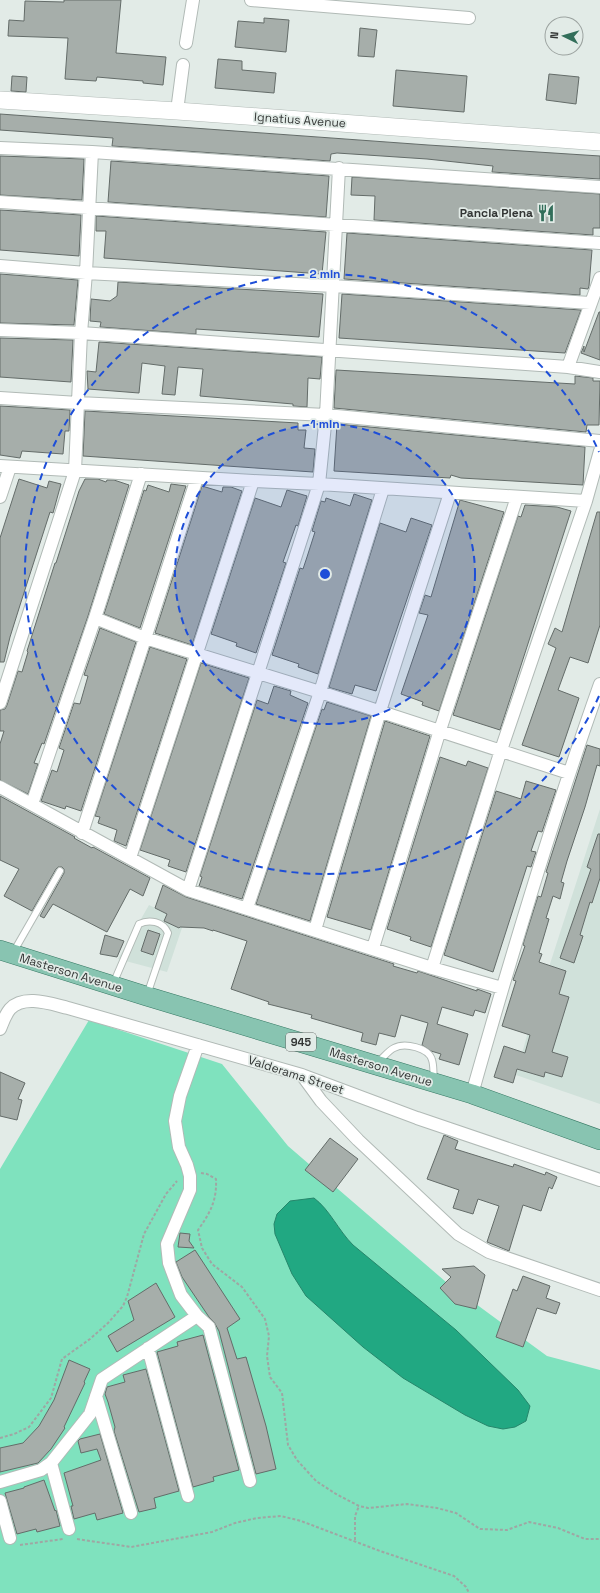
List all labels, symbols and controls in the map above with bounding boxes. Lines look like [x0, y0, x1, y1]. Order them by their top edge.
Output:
north arrow [544, 16, 584, 56]
text: N [547, 31, 561, 39]
street label: Ignatius Avenue [254, 109, 346, 131]
restaurant icon: Pancia Piena [536, 203, 556, 223]
place label: Pancia Piena [460, 205, 533, 221]
text: 2 min [309, 266, 341, 282]
text: 1 min [310, 416, 340, 432]
centre of rings [318, 567, 332, 581]
street label: Masterson Avenue [18, 950, 124, 996]
road number: 945 [286, 1033, 316, 1051]
street label: Masterson Avenue [328, 1044, 434, 1090]
street label: Valderama Street [246, 1052, 346, 1098]

